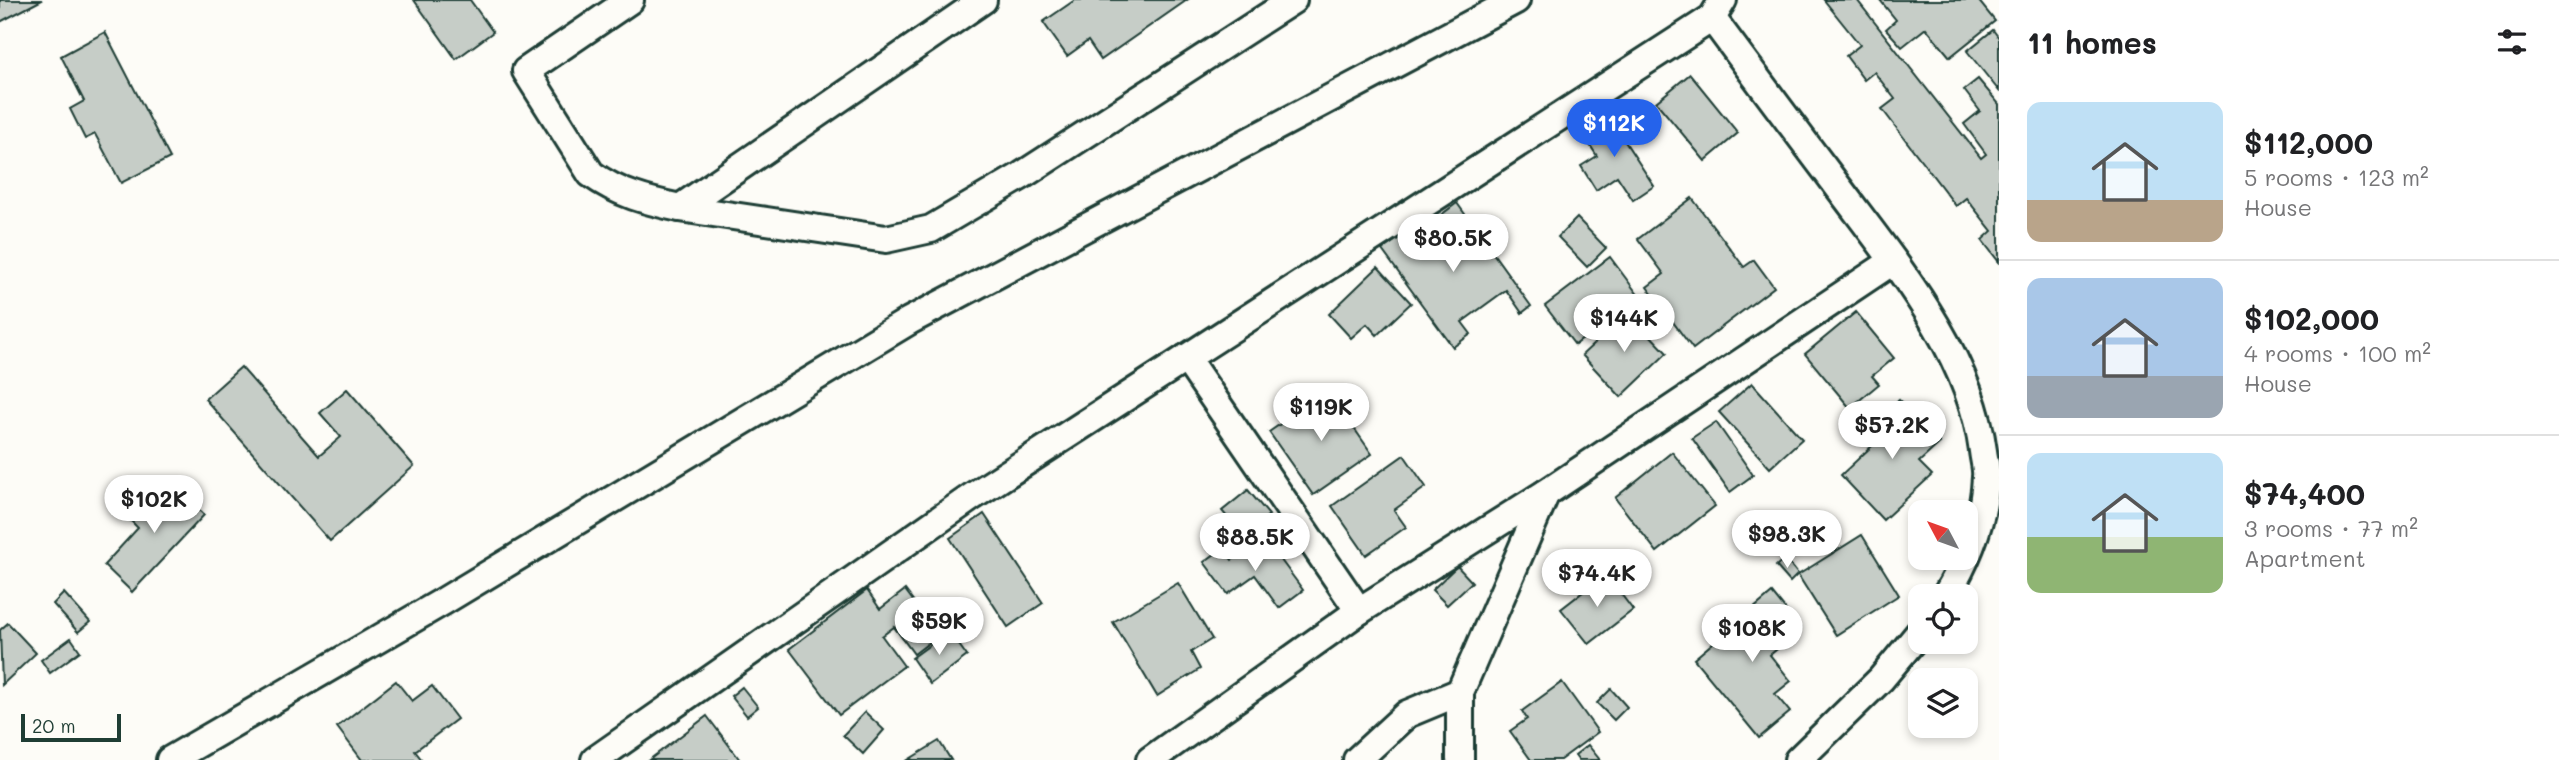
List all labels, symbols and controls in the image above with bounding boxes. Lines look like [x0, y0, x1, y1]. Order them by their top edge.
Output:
text: 11 homes [2027, 22, 2157, 62]
icon: filters [2493, 23, 2531, 61]
pin: $112K [1565, 100, 1663, 159]
text: $112K [1583, 107, 1645, 137]
text: $112,000 [2244, 122, 2373, 162]
icon: home [2083, 130, 2167, 214]
text: 5 rooms · 123 m² [2244, 162, 2429, 192]
text: House [2244, 192, 2312, 222]
pin: $80.5K [1396, 215, 1510, 274]
text: $80.5K [1414, 222, 1492, 252]
pin: $144K [1575, 294, 1673, 354]
text: $102,000 [2244, 298, 2379, 338]
text: $144K [1590, 302, 1658, 332]
icon: home [2083, 306, 2167, 390]
text: 4 rooms · 100 m² [2244, 338, 2431, 368]
text: House [2244, 368, 2312, 398]
pin: $119K [1272, 384, 1370, 443]
text: $119K [1289, 391, 1353, 421]
pin: $57.2K [1835, 402, 1949, 461]
text: $57.2K [1854, 409, 1930, 439]
text: $74,400 [2244, 473, 2365, 513]
pin: $102K [105, 476, 203, 535]
icon: home [2083, 481, 2167, 565]
text: $102K [120, 483, 188, 513]
north arrow [1908, 500, 1978, 570]
map controls [1908, 500, 1978, 738]
pin: $98.3K [1730, 510, 1844, 570]
text: 3 rooms · 77 m² [2244, 513, 2418, 543]
pin: $88.5K [1198, 514, 1312, 573]
text: $98.3K [1748, 518, 1826, 548]
text: $88.5K [1216, 521, 1294, 551]
text: Apartment [2244, 543, 2366, 573]
pin: $74.4K [1540, 550, 1654, 609]
text: $74.4K [1558, 557, 1636, 587]
button: locate [1908, 584, 1978, 654]
pin: $59K [898, 598, 980, 657]
pin: $108K [1703, 604, 1801, 664]
text: $59K [911, 605, 967, 635]
text: $108K [1718, 612, 1786, 642]
button: layers [1908, 668, 1978, 738]
scale bar [21, 711, 121, 743]
text: 20 m [32, 713, 76, 738]

